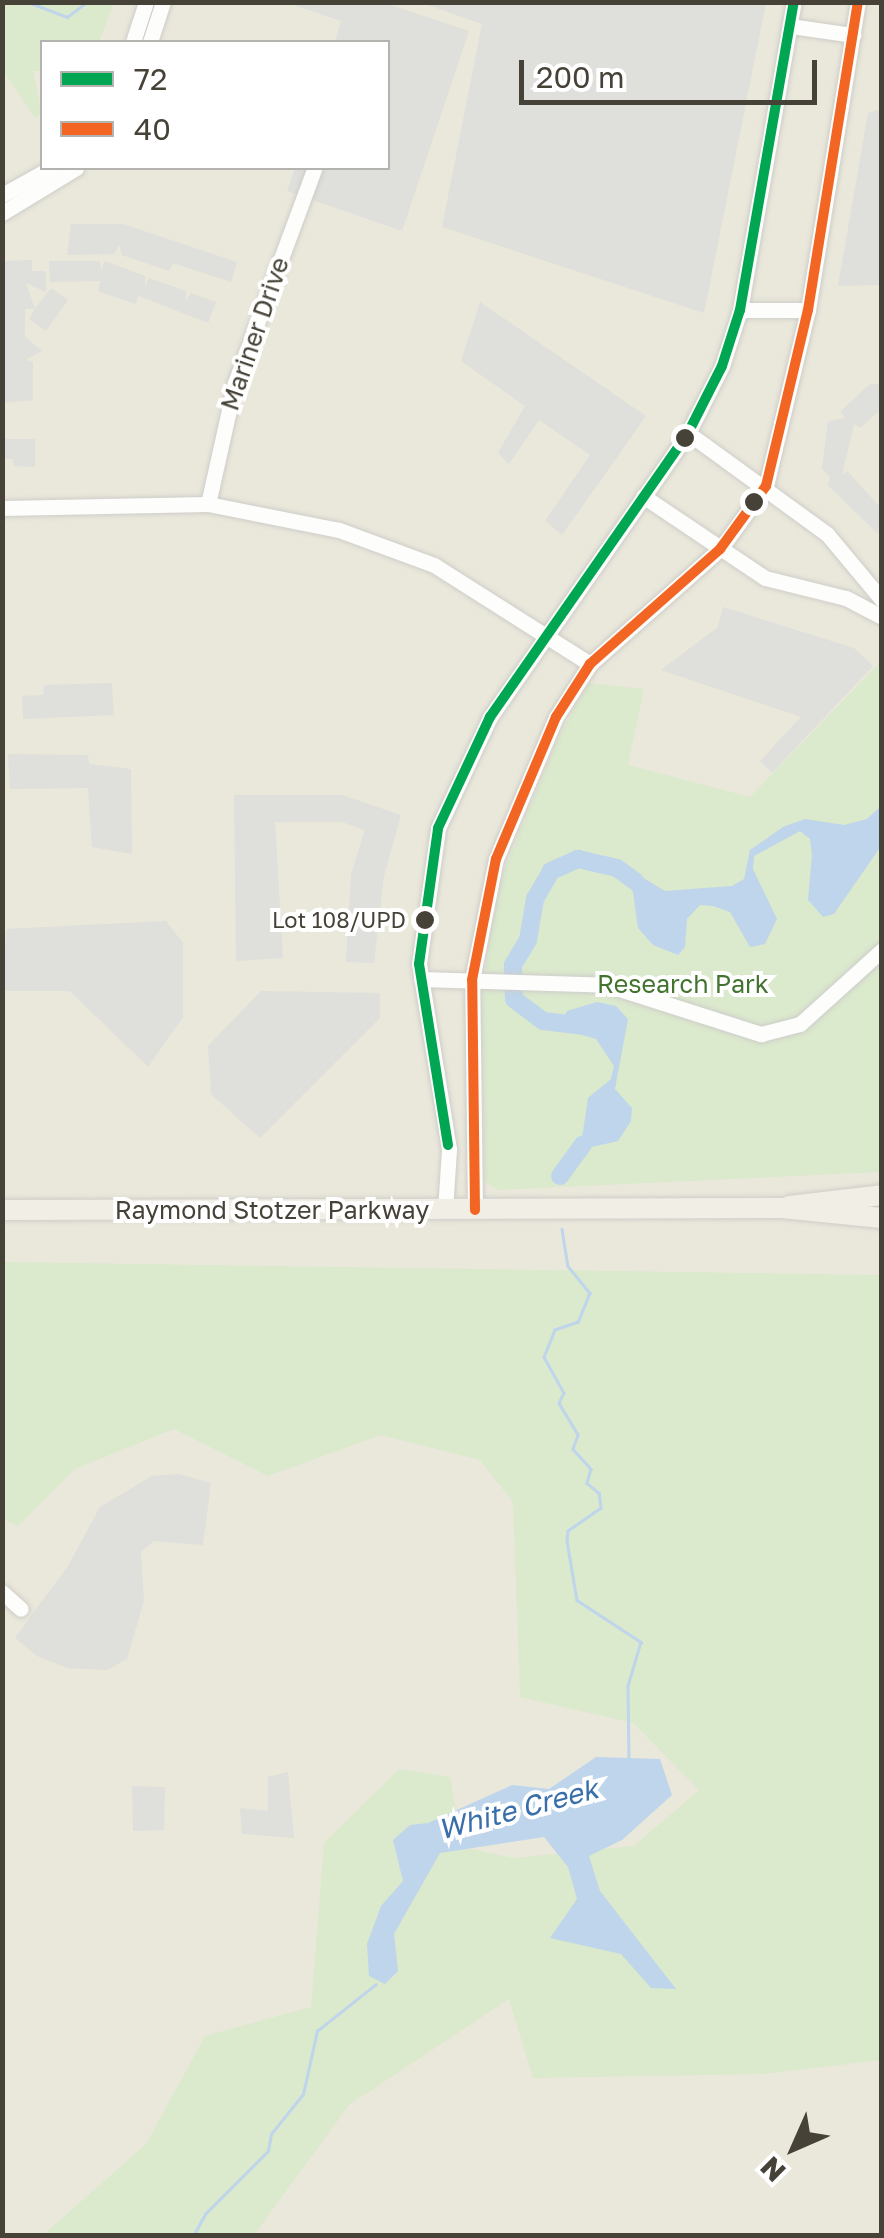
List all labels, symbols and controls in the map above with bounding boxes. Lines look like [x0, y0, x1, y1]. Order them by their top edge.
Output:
legend [40, 40, 390, 170]
scale bar [524, 40, 822, 102]
text: 200 m [536, 59, 625, 95]
text: 72 [134, 61, 167, 97]
text: 40 [134, 111, 171, 147]
street label: Mariner Drive [215, 254, 295, 414]
unlabelled marker [675, 428, 695, 448]
unlabelled marker [744, 492, 764, 512]
place label: Lot 108/UPD [272, 907, 406, 933]
marker: Lot 108/UPD [415, 910, 435, 930]
park label: Research Park [597, 969, 769, 999]
street label: Raymond Stotzer Parkway [115, 1195, 429, 1225]
water label: White Creek [434, 1772, 602, 1846]
north arrow [744, 2098, 844, 2198]
text: N [753, 2150, 792, 2189]

